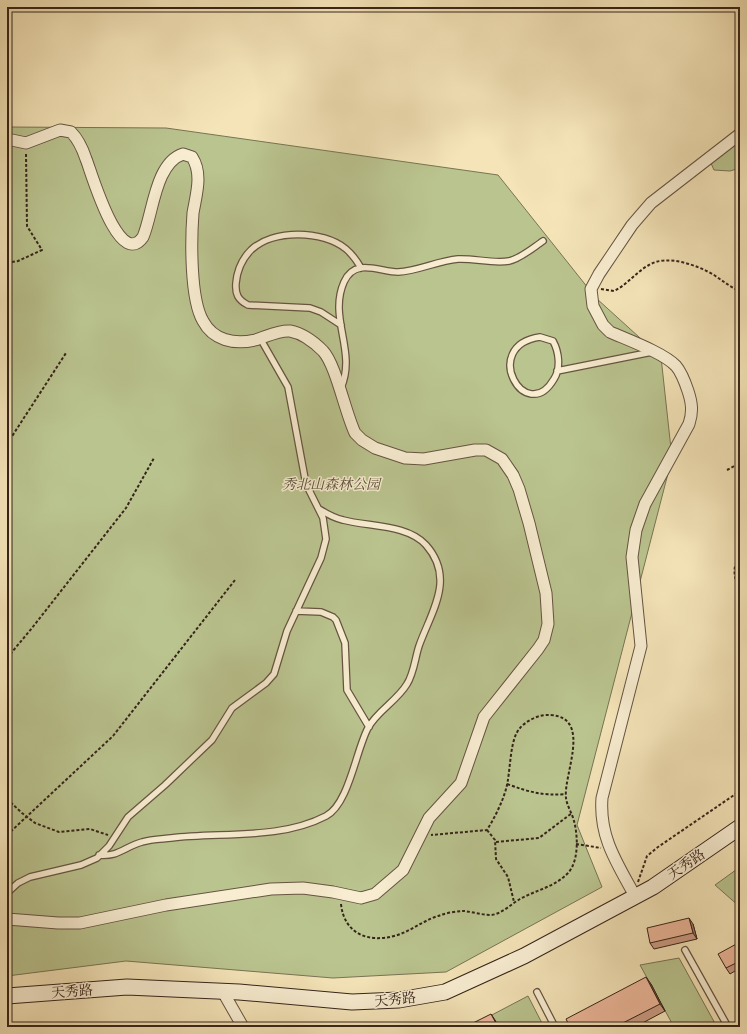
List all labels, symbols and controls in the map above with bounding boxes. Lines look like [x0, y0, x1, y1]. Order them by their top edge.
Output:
park label: 秀北山森林公园 [282, 476, 382, 493]
street label: 天秀路 [664, 846, 708, 883]
street label: 天秀路 [50, 982, 94, 1001]
street label: 天秀路 [373, 989, 417, 1010]

